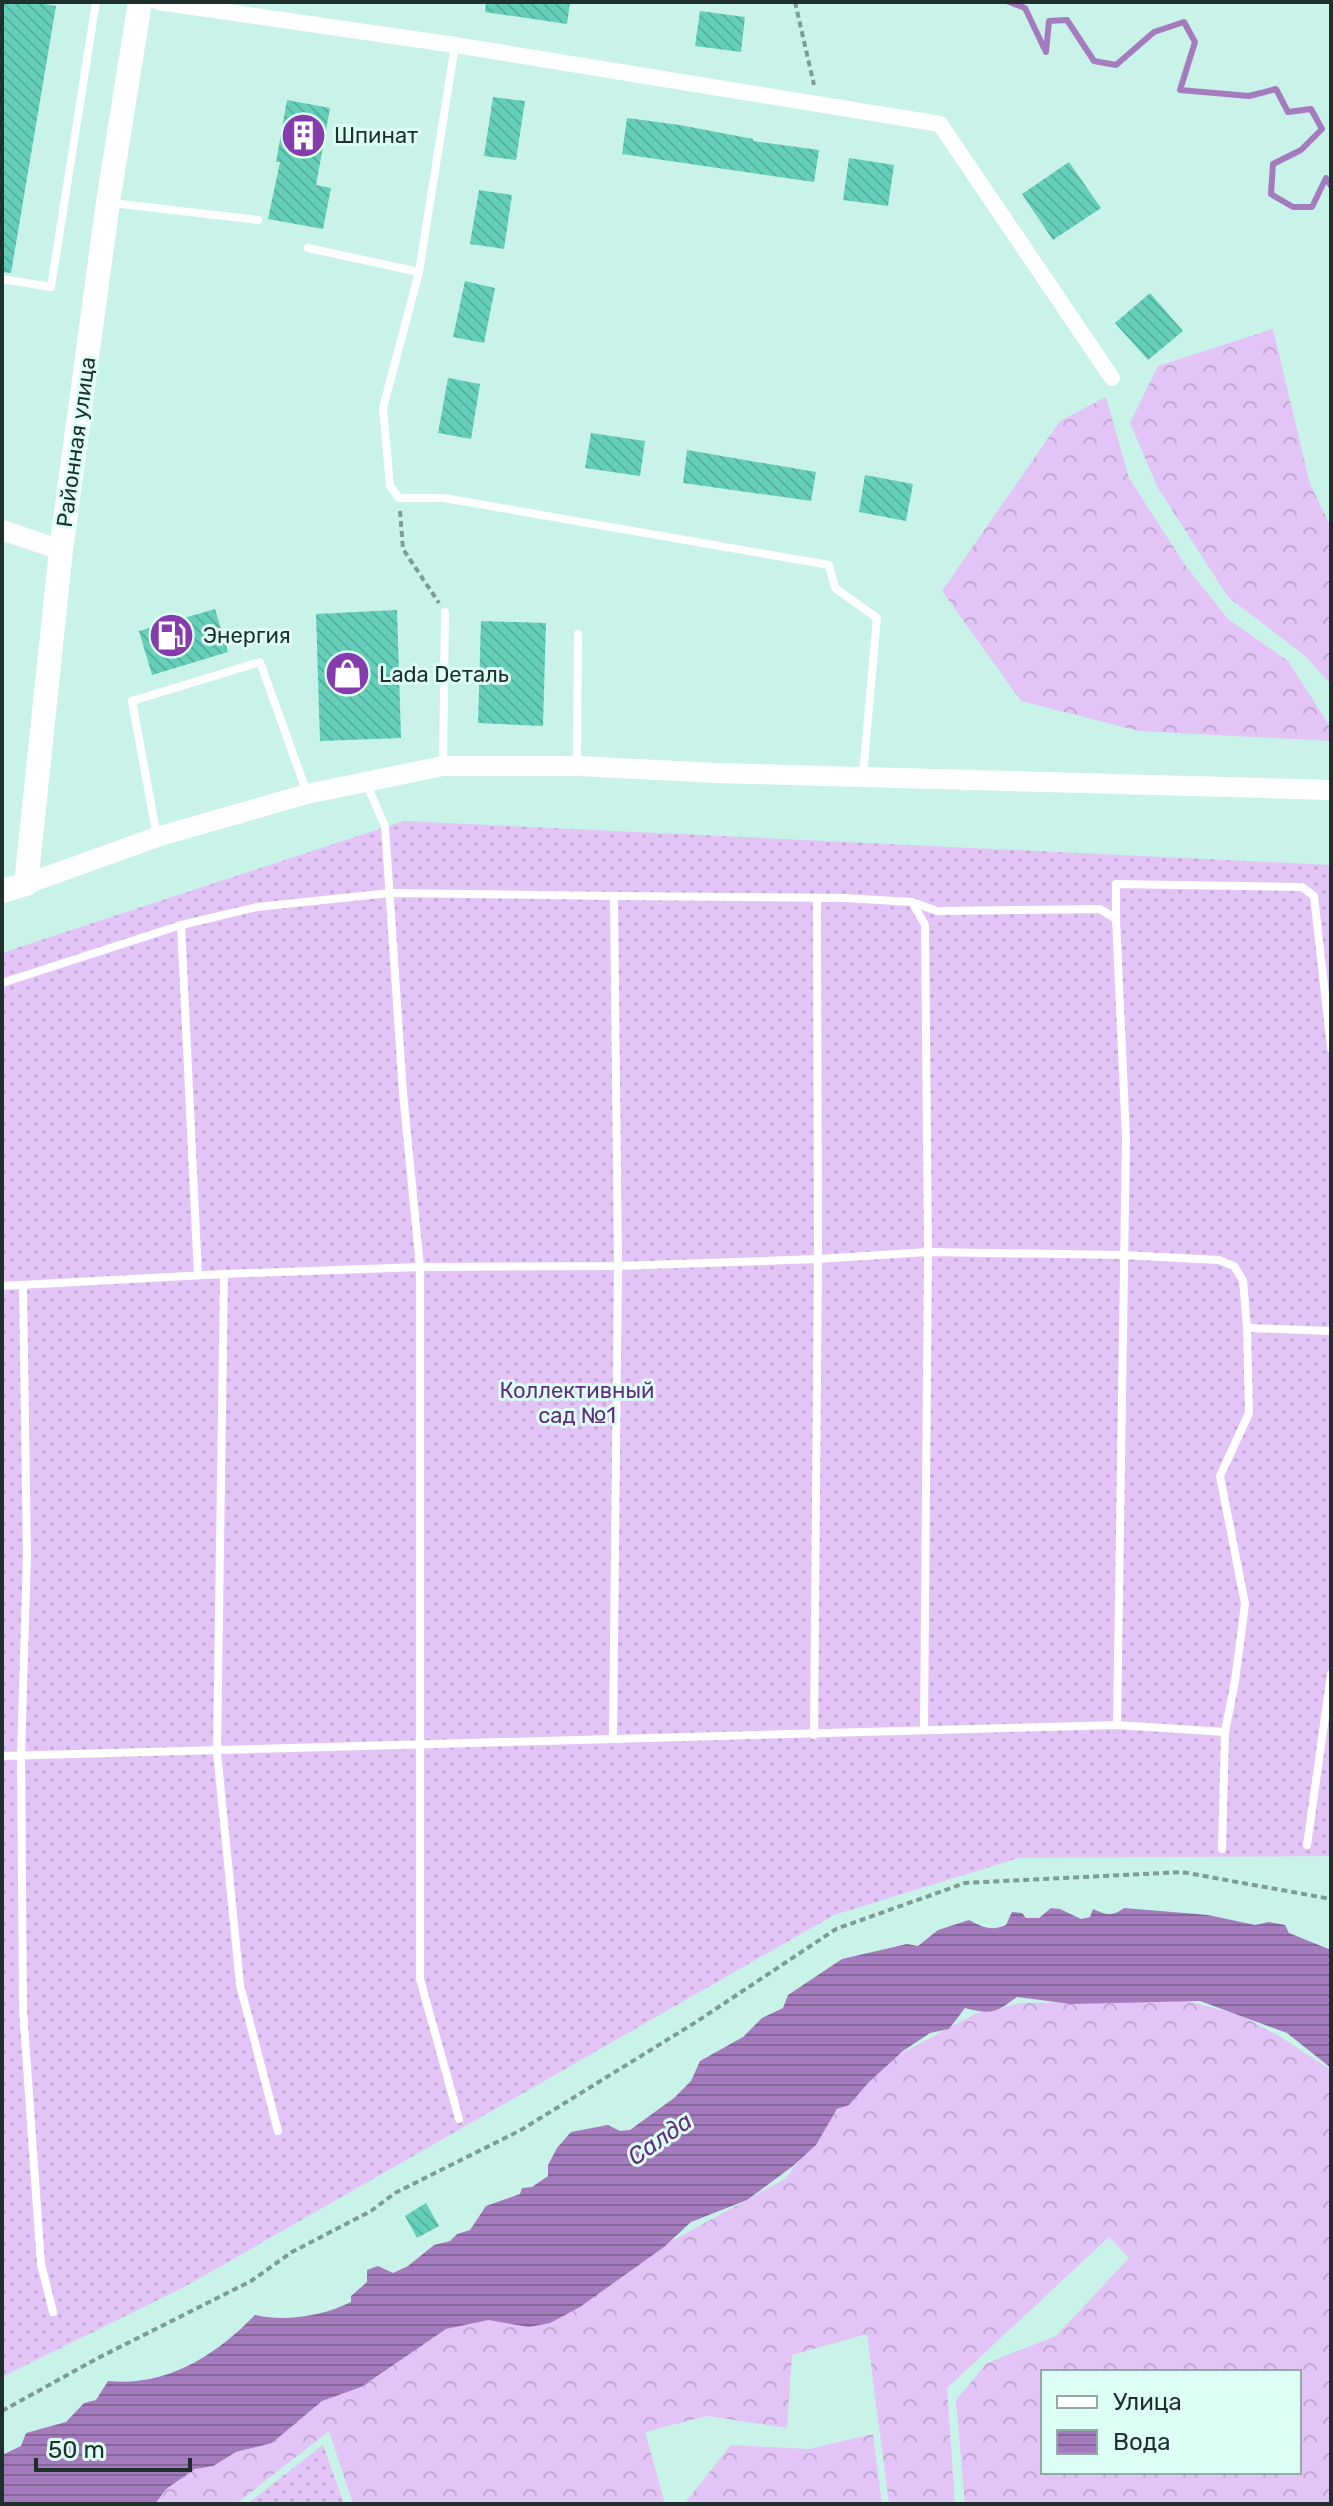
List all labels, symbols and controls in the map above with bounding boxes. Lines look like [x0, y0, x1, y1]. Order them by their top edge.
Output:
building icon: Шпинат [279, 111, 327, 159]
place label: Шпинат [334, 122, 418, 149]
street label: Районная улица [51, 355, 101, 529]
fuel station icon: Энергия [148, 611, 196, 659]
place label: Энергия [203, 622, 291, 649]
shop icon: Lada Dеталь [324, 650, 372, 698]
place label: Lada Dеталь [379, 661, 509, 688]
park label: Коллективный сад №1 [500, 1377, 654, 1429]
water label: Салда [622, 2107, 698, 2171]
legend [1041, 2370, 1301, 2474]
text: Улица [1113, 2388, 1182, 2416]
scale bar [36, 2422, 190, 2472]
text: Вода [1113, 2428, 1170, 2456]
text: 50 m [48, 2436, 105, 2464]

